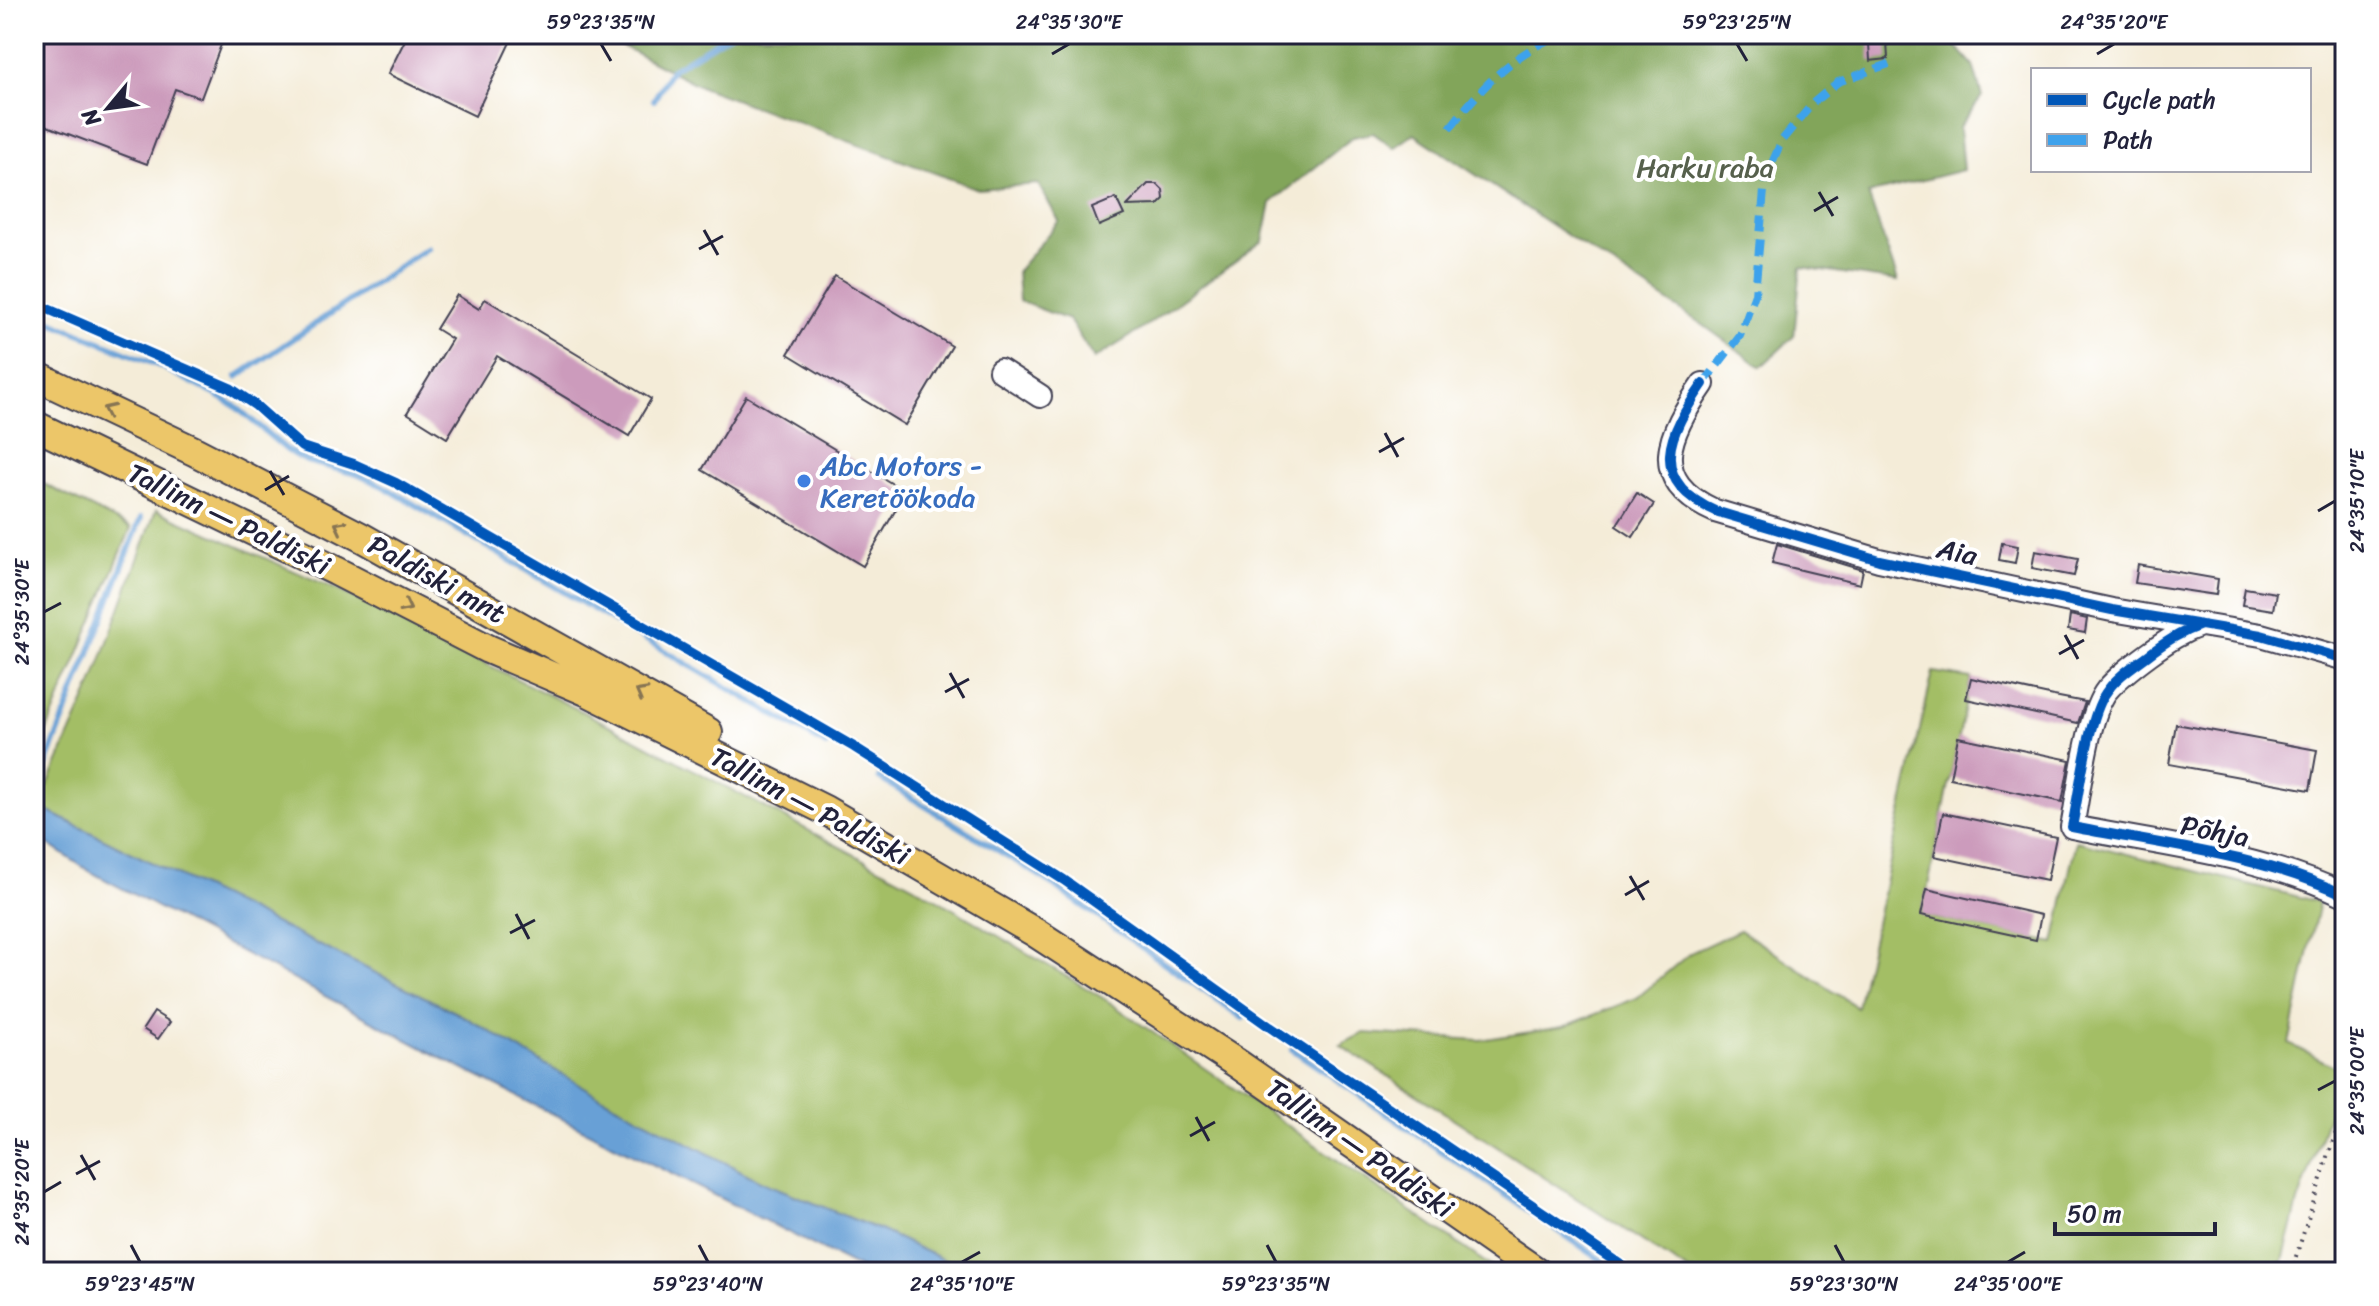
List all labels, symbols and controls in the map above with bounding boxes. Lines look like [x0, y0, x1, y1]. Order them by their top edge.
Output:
text: 59°23'35"N [547, 5, 655, 40]
text: 24°35'30"E [1016, 5, 1124, 40]
text: 59°23'25"N [1683, 5, 1792, 40]
text: 24°35'20"E [2061, 5, 2169, 40]
north arrow [68, 68, 148, 148]
legend [2031, 68, 2311, 172]
text: Cycle path [2103, 79, 2216, 121]
text: N [70, 101, 112, 134]
text: Path [2103, 119, 2153, 161]
park label: Harku raba [1636, 143, 1774, 192]
one-way arrow [102, 404, 116, 420]
place label: Abc Motors - Keretöökoda [819, 441, 982, 522]
text: 24°35'10"E [2340, 447, 2375, 553]
street label: Tallinn — Paldiski [119, 449, 340, 590]
marker: Abc Motors - Keretöökoda [795, 472, 813, 490]
one-way arrow [334, 521, 349, 536]
street label: Paldiski mnt [359, 521, 515, 637]
street label: Aia [1931, 524, 1983, 580]
text: 24°35'30"E [5, 557, 40, 665]
one-way arrow [398, 597, 412, 612]
one-way arrow [635, 688, 649, 703]
street label: Tallinn — Paldiski [701, 733, 920, 880]
street label: Põhja [2176, 800, 2254, 862]
text: 24°35'00"E [2340, 1025, 2375, 1135]
street label: Tallinn — Paldiski [1256, 1065, 1465, 1232]
text: 24°35'20"E [5, 1137, 40, 1245]
scale bar [2055, 1186, 2215, 1236]
text: 50 m [2067, 1193, 2122, 1235]
text: 59°23'45"N [85, 1267, 195, 1302]
text: 59°23'40"N [653, 1267, 763, 1302]
text: 24°35'10"E [910, 1267, 1016, 1302]
text: 59°23'35"N [1222, 1267, 1330, 1302]
text: 59°23'30"N [1790, 1267, 1899, 1302]
text: 24°35'00"E [1954, 1267, 2064, 1302]

